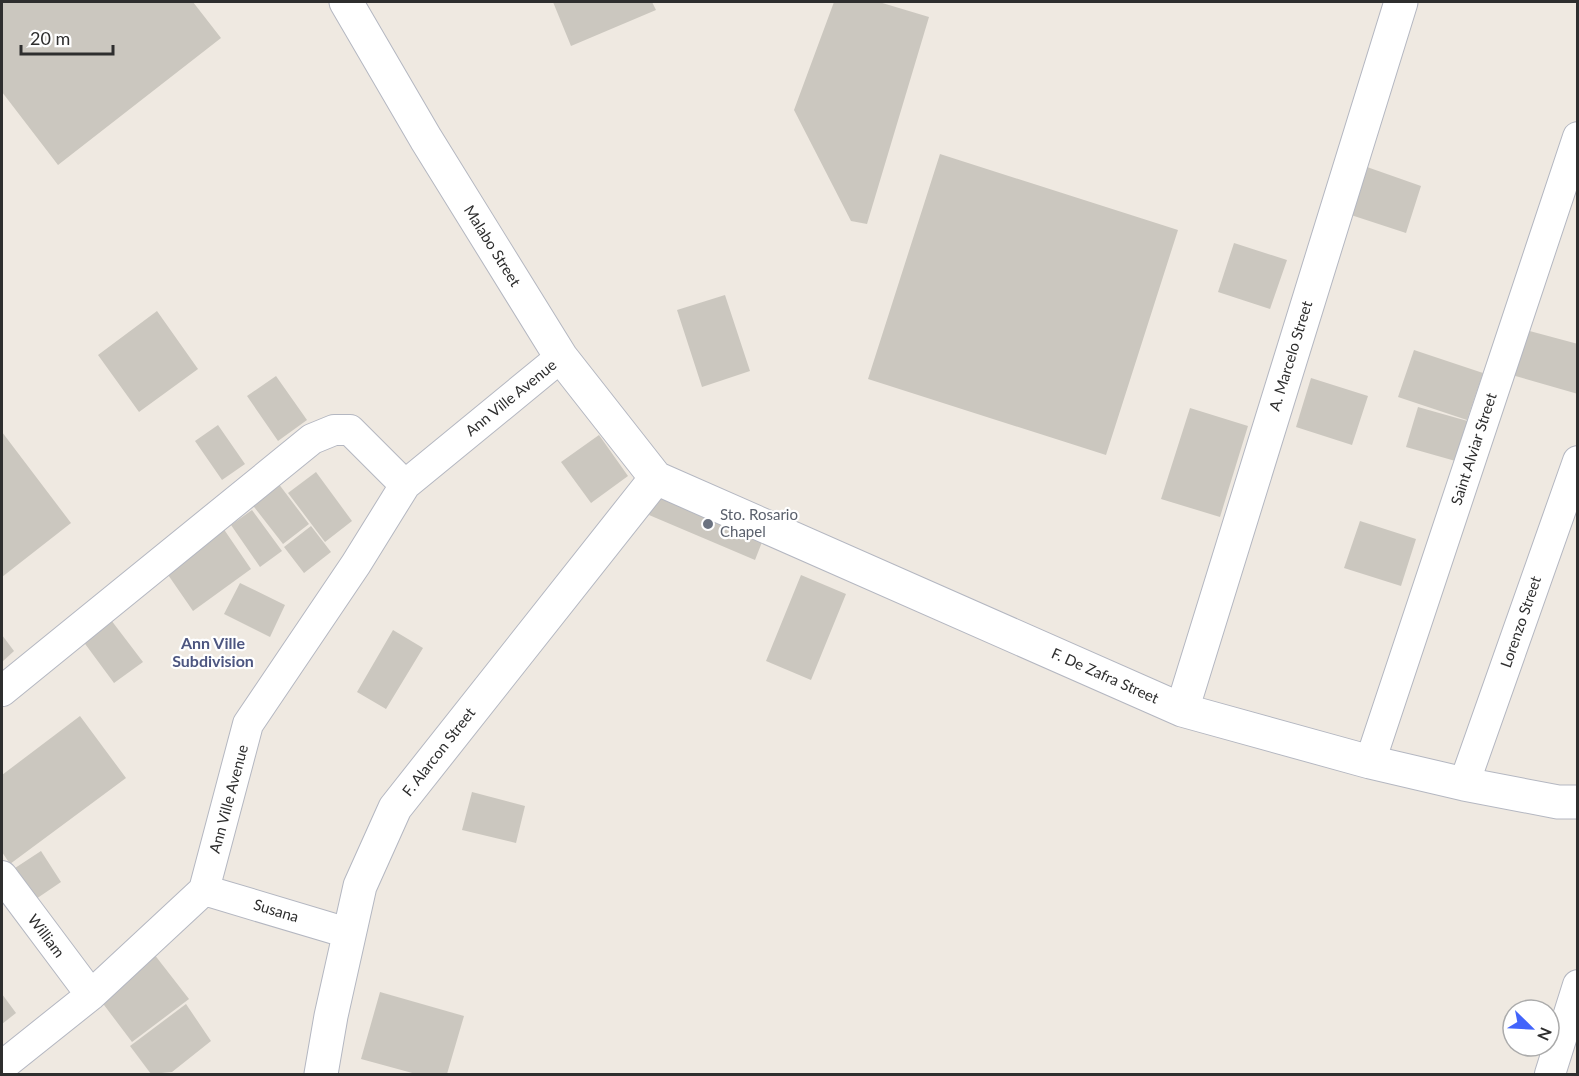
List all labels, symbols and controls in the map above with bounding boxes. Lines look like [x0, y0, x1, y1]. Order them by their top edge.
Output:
scale bar [21, 18, 112, 56]
text: 20 m [30, 27, 70, 49]
street label: Malabo Street [461, 202, 525, 290]
street label: A. Marcelo Street [1265, 298, 1316, 413]
street label: Ann Ville Avenue [461, 355, 560, 439]
street label: Saint Alviar Street [1446, 390, 1500, 507]
place label: Sto. Rosario Chapel [720, 505, 798, 540]
marker: Sto. Rosario Chapel [701, 517, 715, 531]
street label: Lorenzo Street [1496, 573, 1544, 670]
district label: Ann Ville Subdivision [172, 633, 254, 670]
street label: F. De Zafra Street [1049, 643, 1162, 707]
street label: F. Alarcon Street [398, 703, 479, 799]
street label: Ann Ville Avenue [205, 742, 251, 855]
street label: Susana [252, 895, 301, 925]
street label: William [25, 910, 69, 961]
north arrow [1501, 998, 1561, 1058]
text: N [1534, 1025, 1556, 1044]

